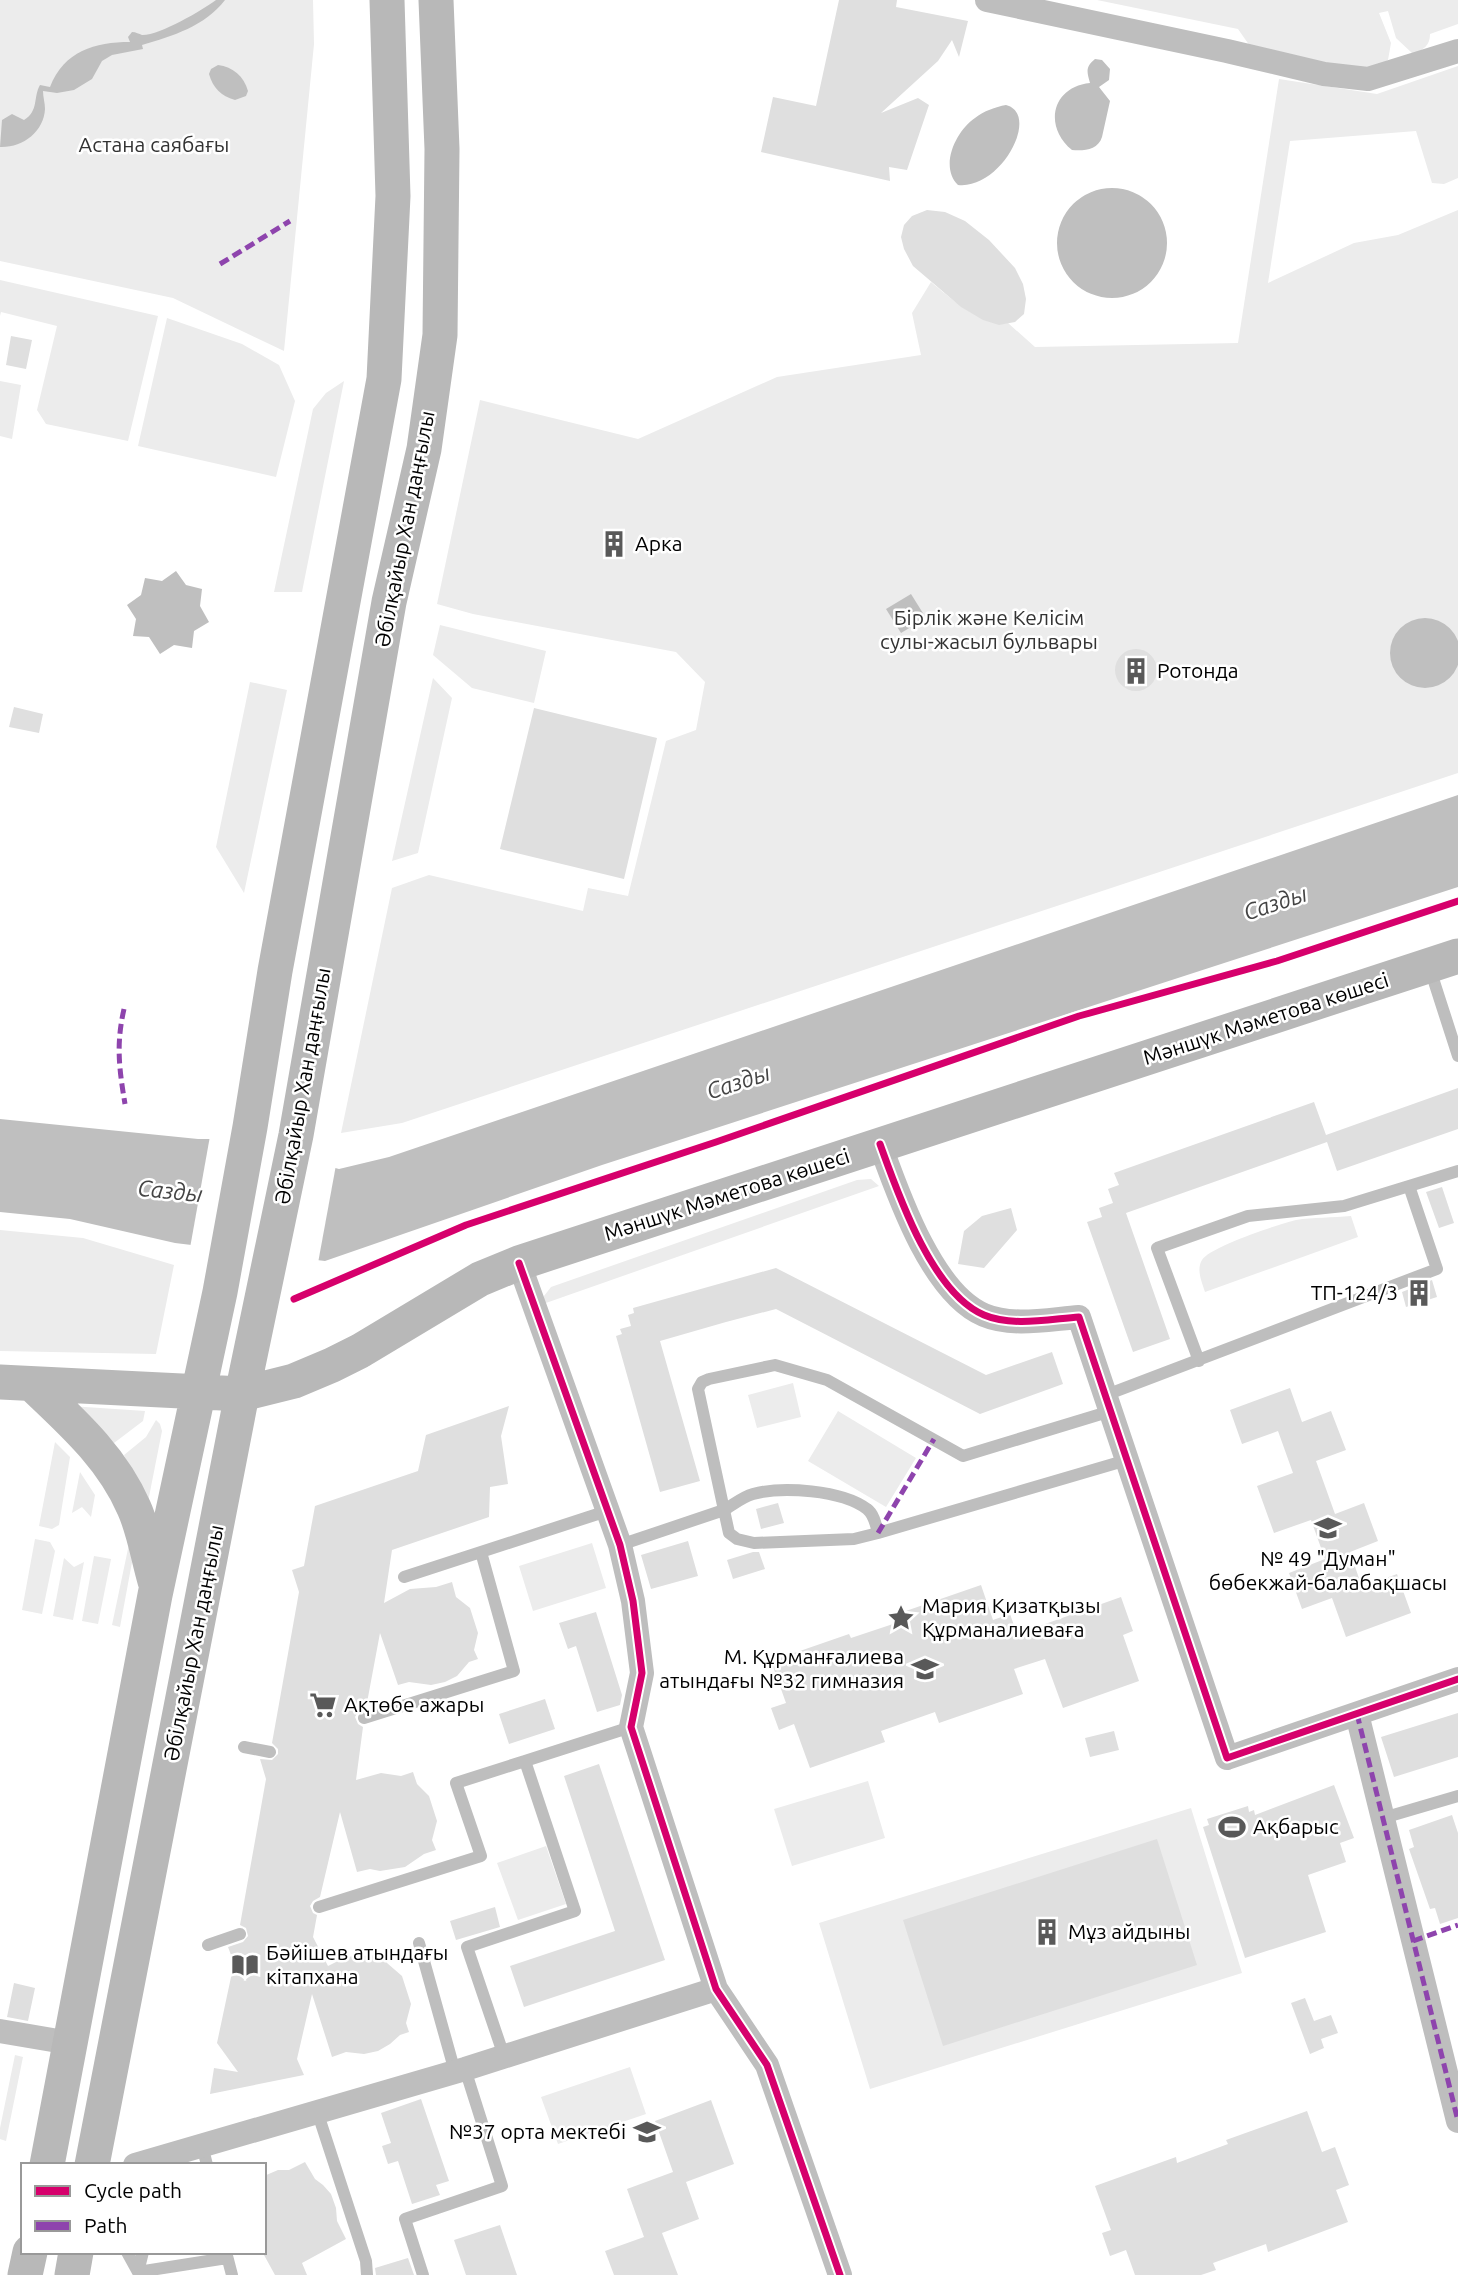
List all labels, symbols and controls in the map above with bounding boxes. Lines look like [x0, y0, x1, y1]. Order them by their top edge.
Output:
park label: Астана саябағы [79, 132, 229, 156]
street label: Әбілқайыр Хан даңғылы [369, 409, 439, 649]
building icon: Арка [599, 529, 629, 559]
place label: Арка [635, 531, 683, 555]
park label: Бірлік және Келісім сулы-жасыл бульвары [880, 605, 1098, 653]
building icon: Ротонда [1121, 656, 1151, 686]
place label: Ротонда [1157, 658, 1239, 682]
water label: Сазды [1240, 881, 1310, 925]
street label: Әбілқайыр Хан даңғылы [269, 966, 335, 1206]
street label: Мәншүк Мәметова көшесі [1140, 967, 1391, 1069]
water label: Сазды [703, 1060, 773, 1104]
street label: Мәншүк Мәметова көшесі [601, 1143, 852, 1245]
water label: Сазды [136, 1175, 204, 1206]
building icon: ТП-124/3 [1404, 1278, 1434, 1308]
place label: ТП-124/3 [1311, 1280, 1398, 1304]
school or university icon: № 49 "Думан" бөбекжай-балабақшасы [1313, 1513, 1343, 1543]
street label: Әбілқайыр Хан даңғылы [158, 1523, 228, 1763]
place label: № 49 "Думан" бөбекжай-балабақшасы [1209, 1546, 1447, 1594]
place label: Мария Қизатқызы Құрманалиеваға [922, 1593, 1101, 1641]
place icon: Мария Қизатқызы Құрманалиеваға [886, 1603, 916, 1633]
place label: М. Құрманғалиева атындағы №32 гимназия [659, 1644, 904, 1692]
school or university icon: М. Құрманғалиева атындағы №32 гимназия [910, 1654, 940, 1684]
supermarket icon: Ақтөбе ажары [308, 1690, 338, 1720]
place label: Ақтөбе ажары [344, 1692, 484, 1716]
sports icon: Ақбарыс [1217, 1812, 1247, 1842]
place label: Ақбарыс [1253, 1814, 1339, 1838]
building icon: Мұз айдыны [1032, 1917, 1062, 1947]
place label: Мұз айдыны [1068, 1919, 1190, 1943]
place label: Бәйішев атындағы кітапхана [266, 1940, 448, 1988]
library icon: Бәйішев атындағы кітапхана [230, 1950, 260, 1980]
school or university icon: №37 орта мектебі [632, 2117, 662, 2147]
place label: №37 орта мектебі [449, 2119, 626, 2143]
legend [21, 2163, 266, 2254]
text: Cycle path [84, 2178, 182, 2202]
text: Path [84, 2213, 127, 2237]

